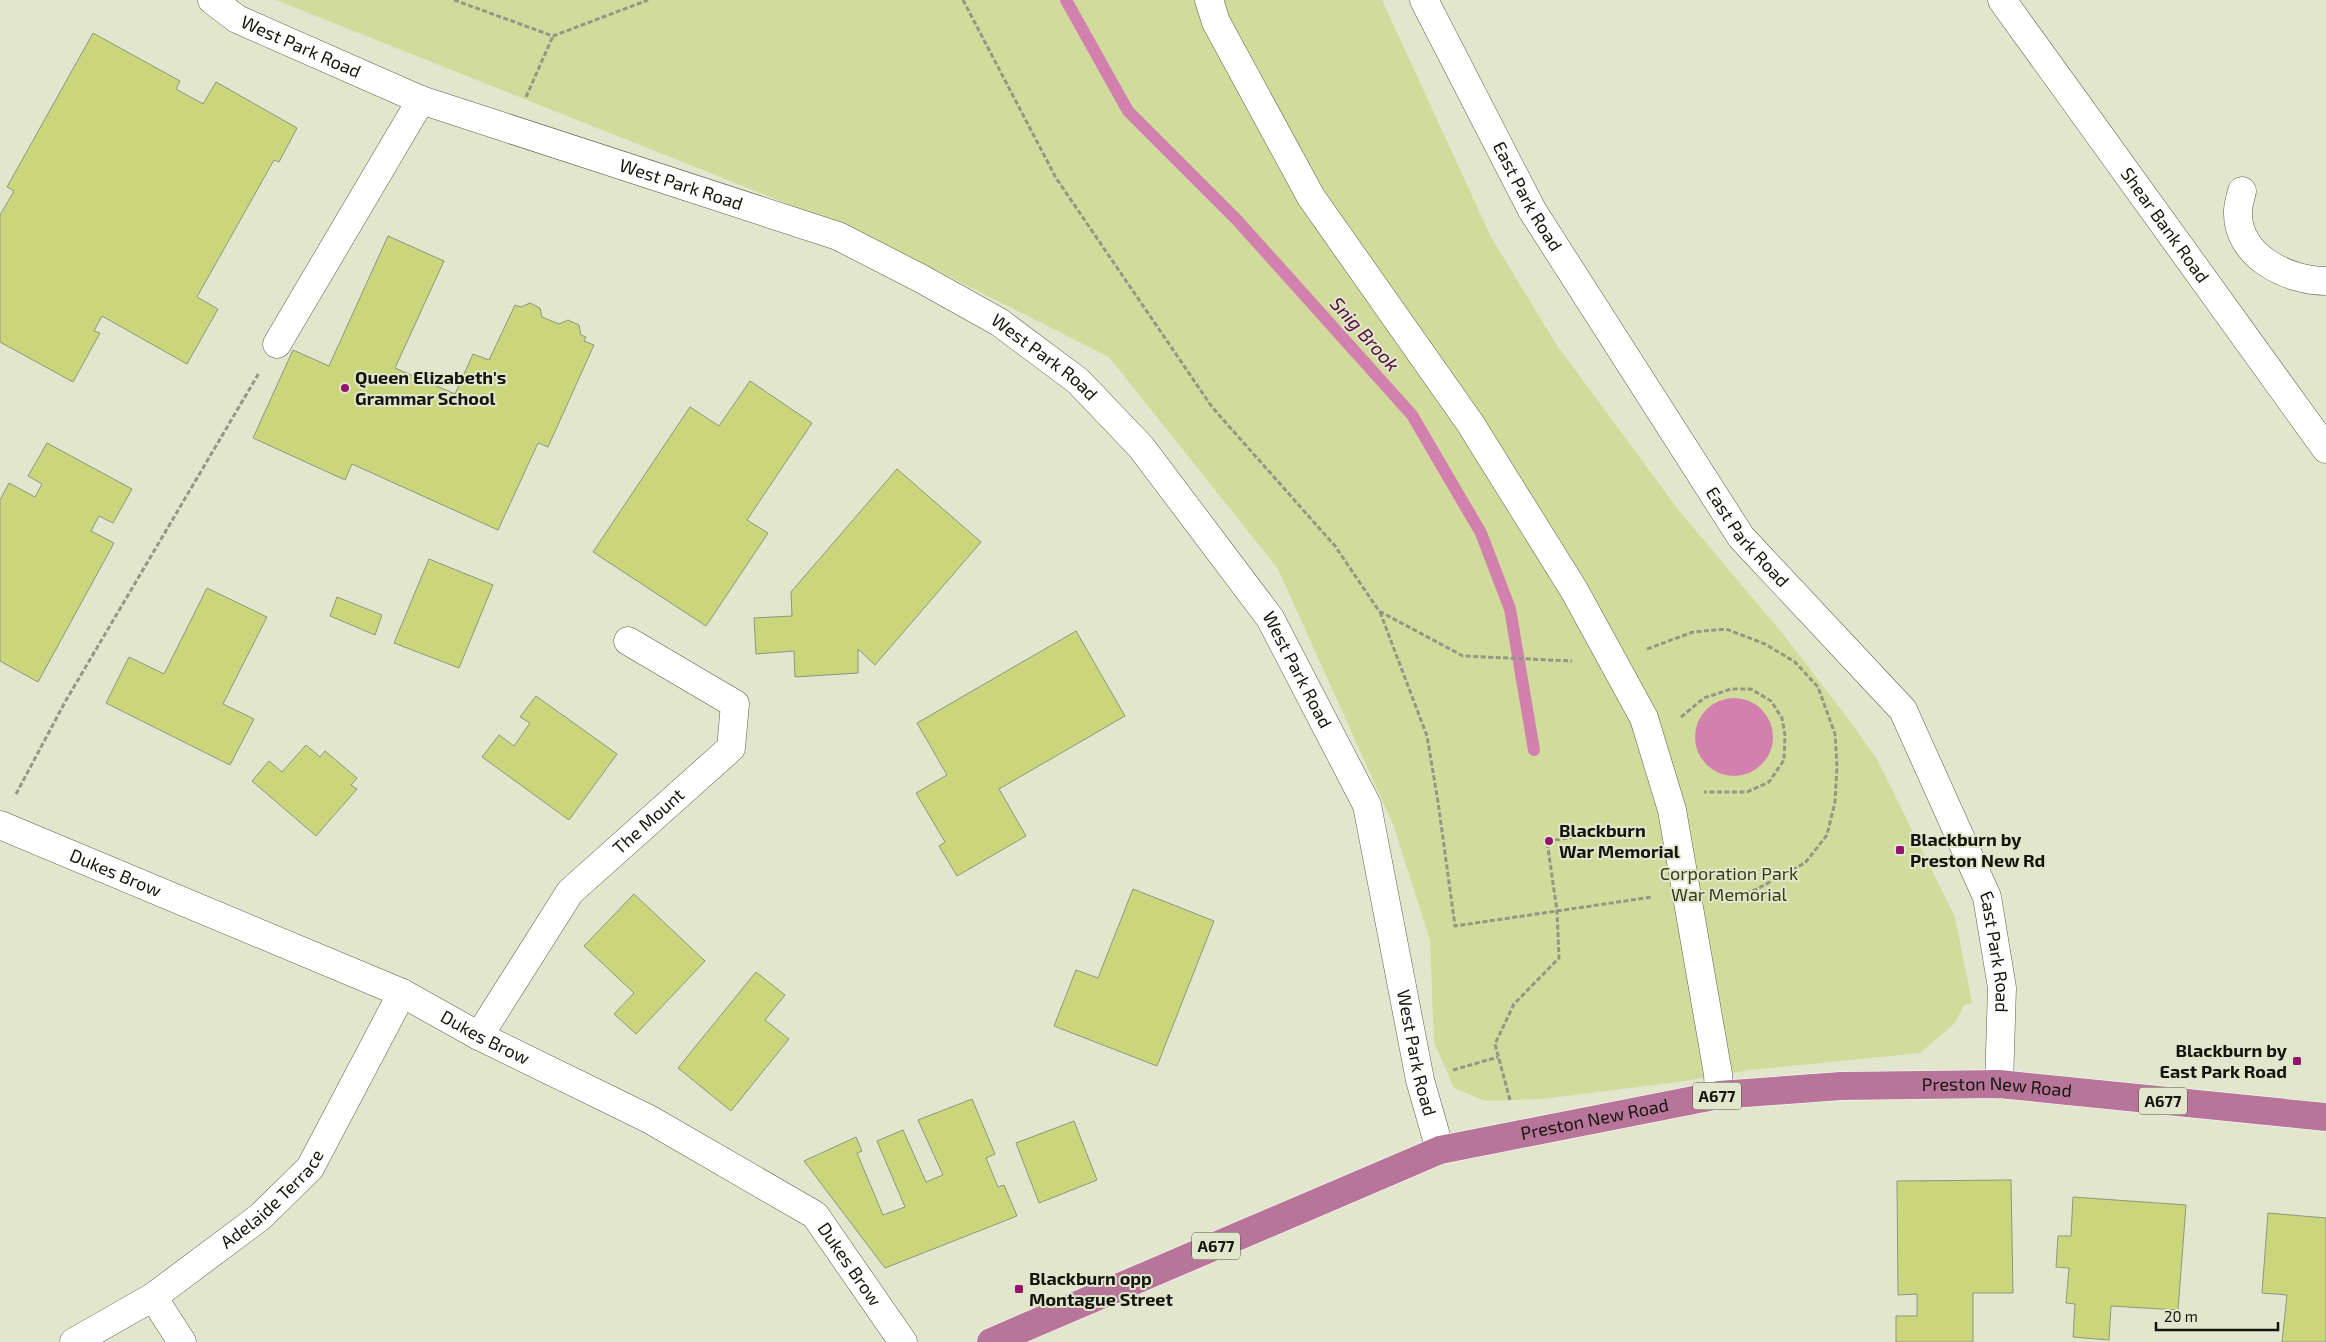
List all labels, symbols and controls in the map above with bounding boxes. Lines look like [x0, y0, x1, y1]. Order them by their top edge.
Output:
street label: West Park Road [238, 10, 364, 82]
street label: East Park Road [1489, 138, 1567, 255]
street label: West Park Road [617, 153, 746, 214]
street label: Shear Bank Road [2116, 163, 2214, 287]
water label: Snig Brook [1326, 292, 1405, 376]
street label: West Park Road [987, 308, 1103, 405]
place label: Queen Elizabeth's Grammar School [355, 366, 506, 409]
marker: Queen Elizabeth's Grammar School [339, 382, 351, 394]
street label: East Park Road [1702, 482, 1794, 591]
street label: West Park Road [1258, 607, 1337, 731]
street label: The Mount [608, 783, 688, 858]
place label: Blackburn War Memorial [1559, 819, 1680, 862]
place label: Blackburn by Preston New Rd [1910, 828, 2045, 871]
marker: Blackburn War Memorial [1543, 835, 1555, 847]
street label: Dukes Brow [67, 843, 165, 901]
marker: Blackburn by Preston New Rd [1894, 844, 1906, 856]
park label: Corporation Park War Memorial [1660, 862, 1798, 905]
street label: East Park Road [1976, 887, 2015, 1013]
street label: West Park Road [1393, 988, 1442, 1118]
street label: Dukes Brow [437, 1005, 534, 1069]
place label: Blackburn by East Park Road [2159, 1039, 2288, 1082]
marker: Blackburn by East Park Road [2291, 1055, 2303, 1067]
street label: Preston New Road [1922, 1072, 2073, 1101]
road number: A677 [1693, 1082, 1741, 1110]
road number: A677 [2139, 1088, 2187, 1114]
street label: Preston New Road [1519, 1093, 1670, 1144]
street label: Adelaide Terrace [216, 1145, 328, 1253]
street label: Dukes Brow [813, 1218, 887, 1310]
road number: A677 [1192, 1232, 1240, 1260]
place label: Blackburn opp Montague Street [1029, 1267, 1173, 1310]
marker: Blackburn opp Montague Street [1013, 1283, 1025, 1295]
scale bar [2156, 1300, 2278, 1332]
text: 20 m [2164, 1307, 2198, 1325]

